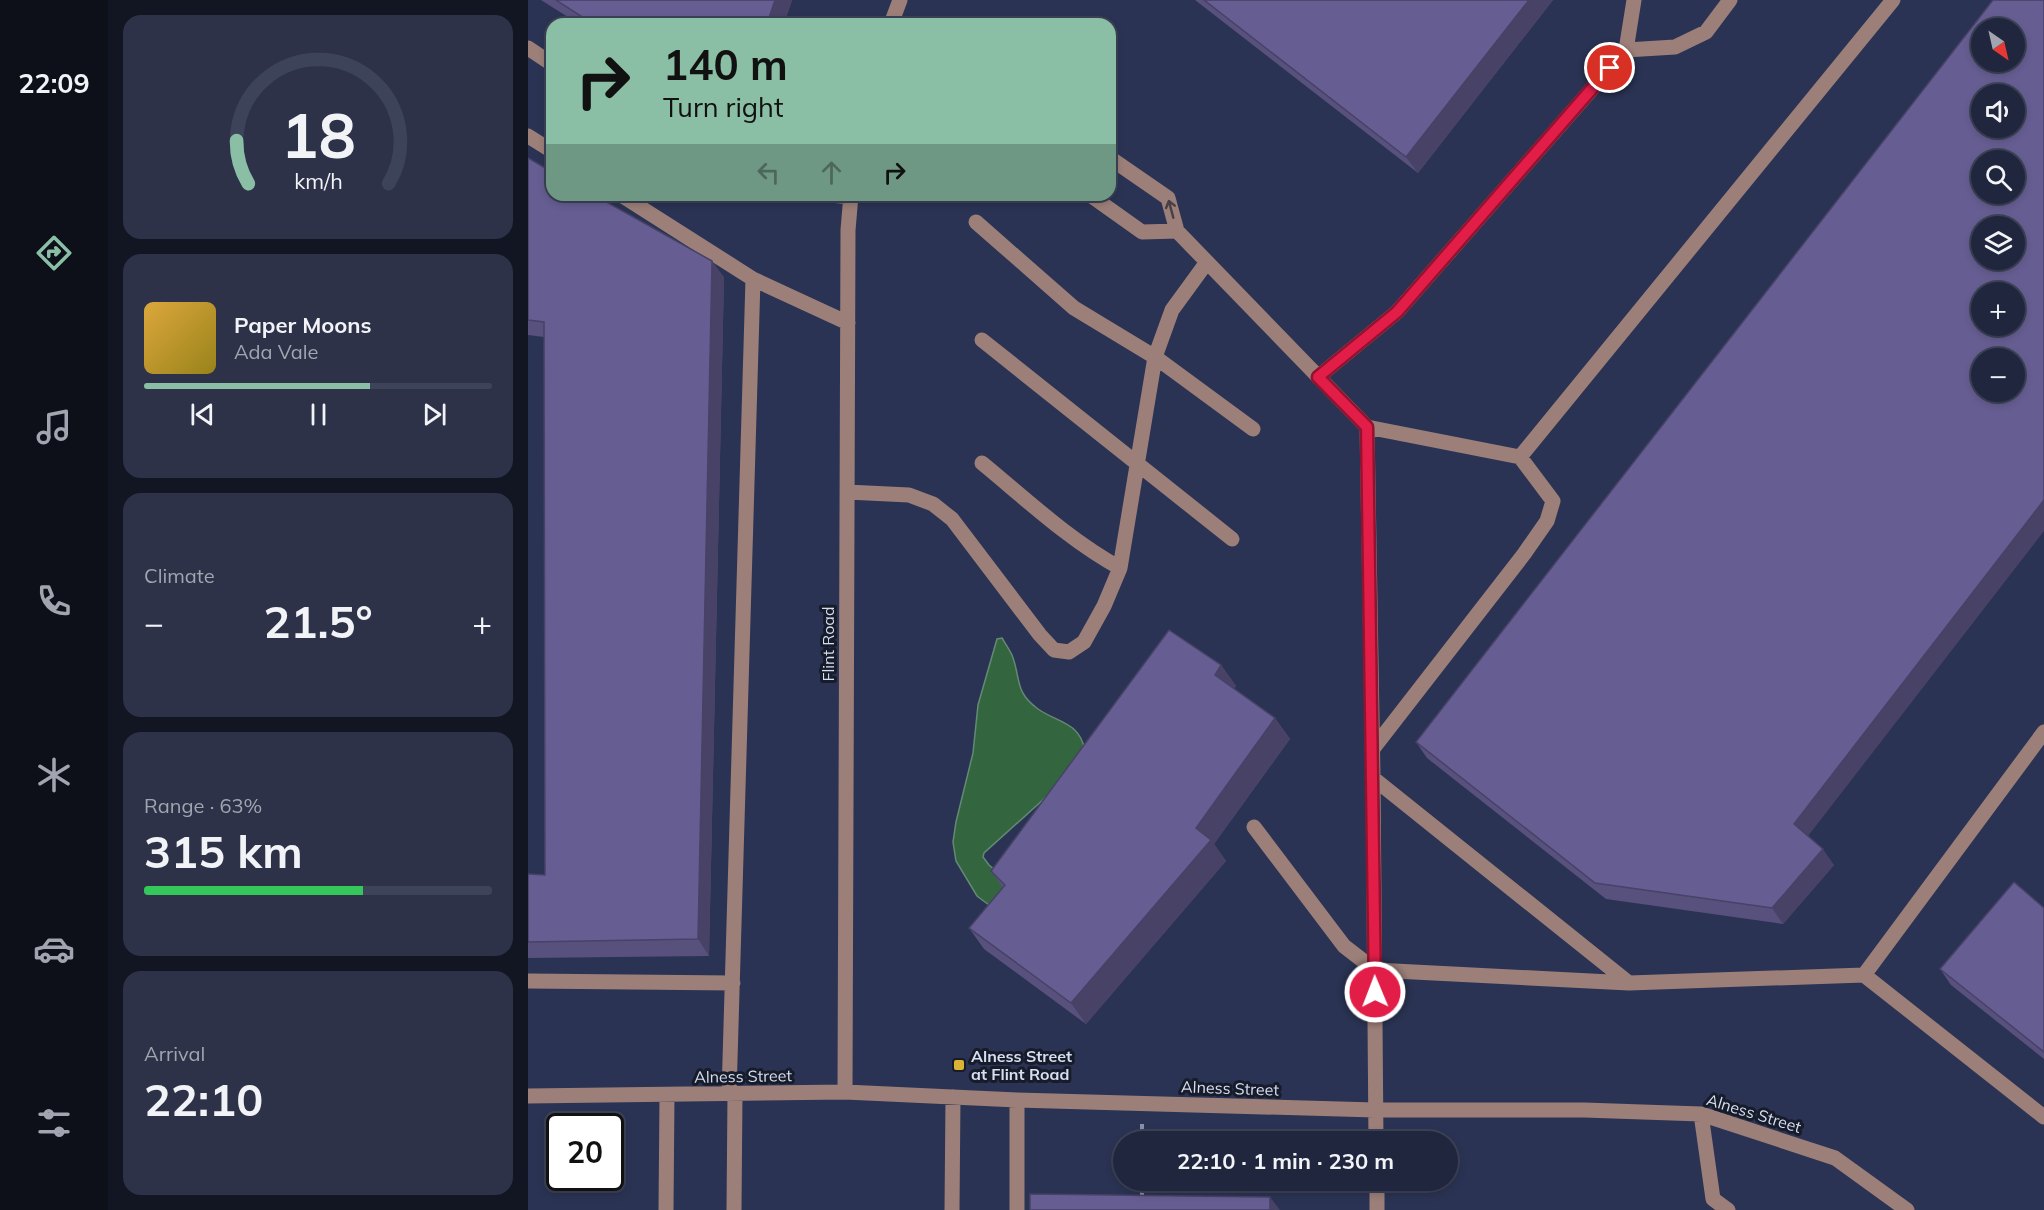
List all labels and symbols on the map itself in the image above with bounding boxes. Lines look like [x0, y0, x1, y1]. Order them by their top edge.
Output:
north arrow [1971, 18, 2025, 72]
pin [1584, 42, 1635, 93]
one-way arrow [1165, 200, 1176, 219]
street label: Flint Road [818, 607, 838, 682]
position arrow [1343, 960, 1407, 1024]
place label: Alness Street at Flint Road [971, 1046, 1072, 1084]
marker: Alness Street at Flint Road [952, 1058, 966, 1072]
street label: Alness Street [694, 1065, 793, 1087]
street label: Alness Street [1181, 1076, 1280, 1100]
street label: Alness Street [1704, 1089, 1804, 1137]
speed limit sign: 20 [546, 1113, 624, 1191]

